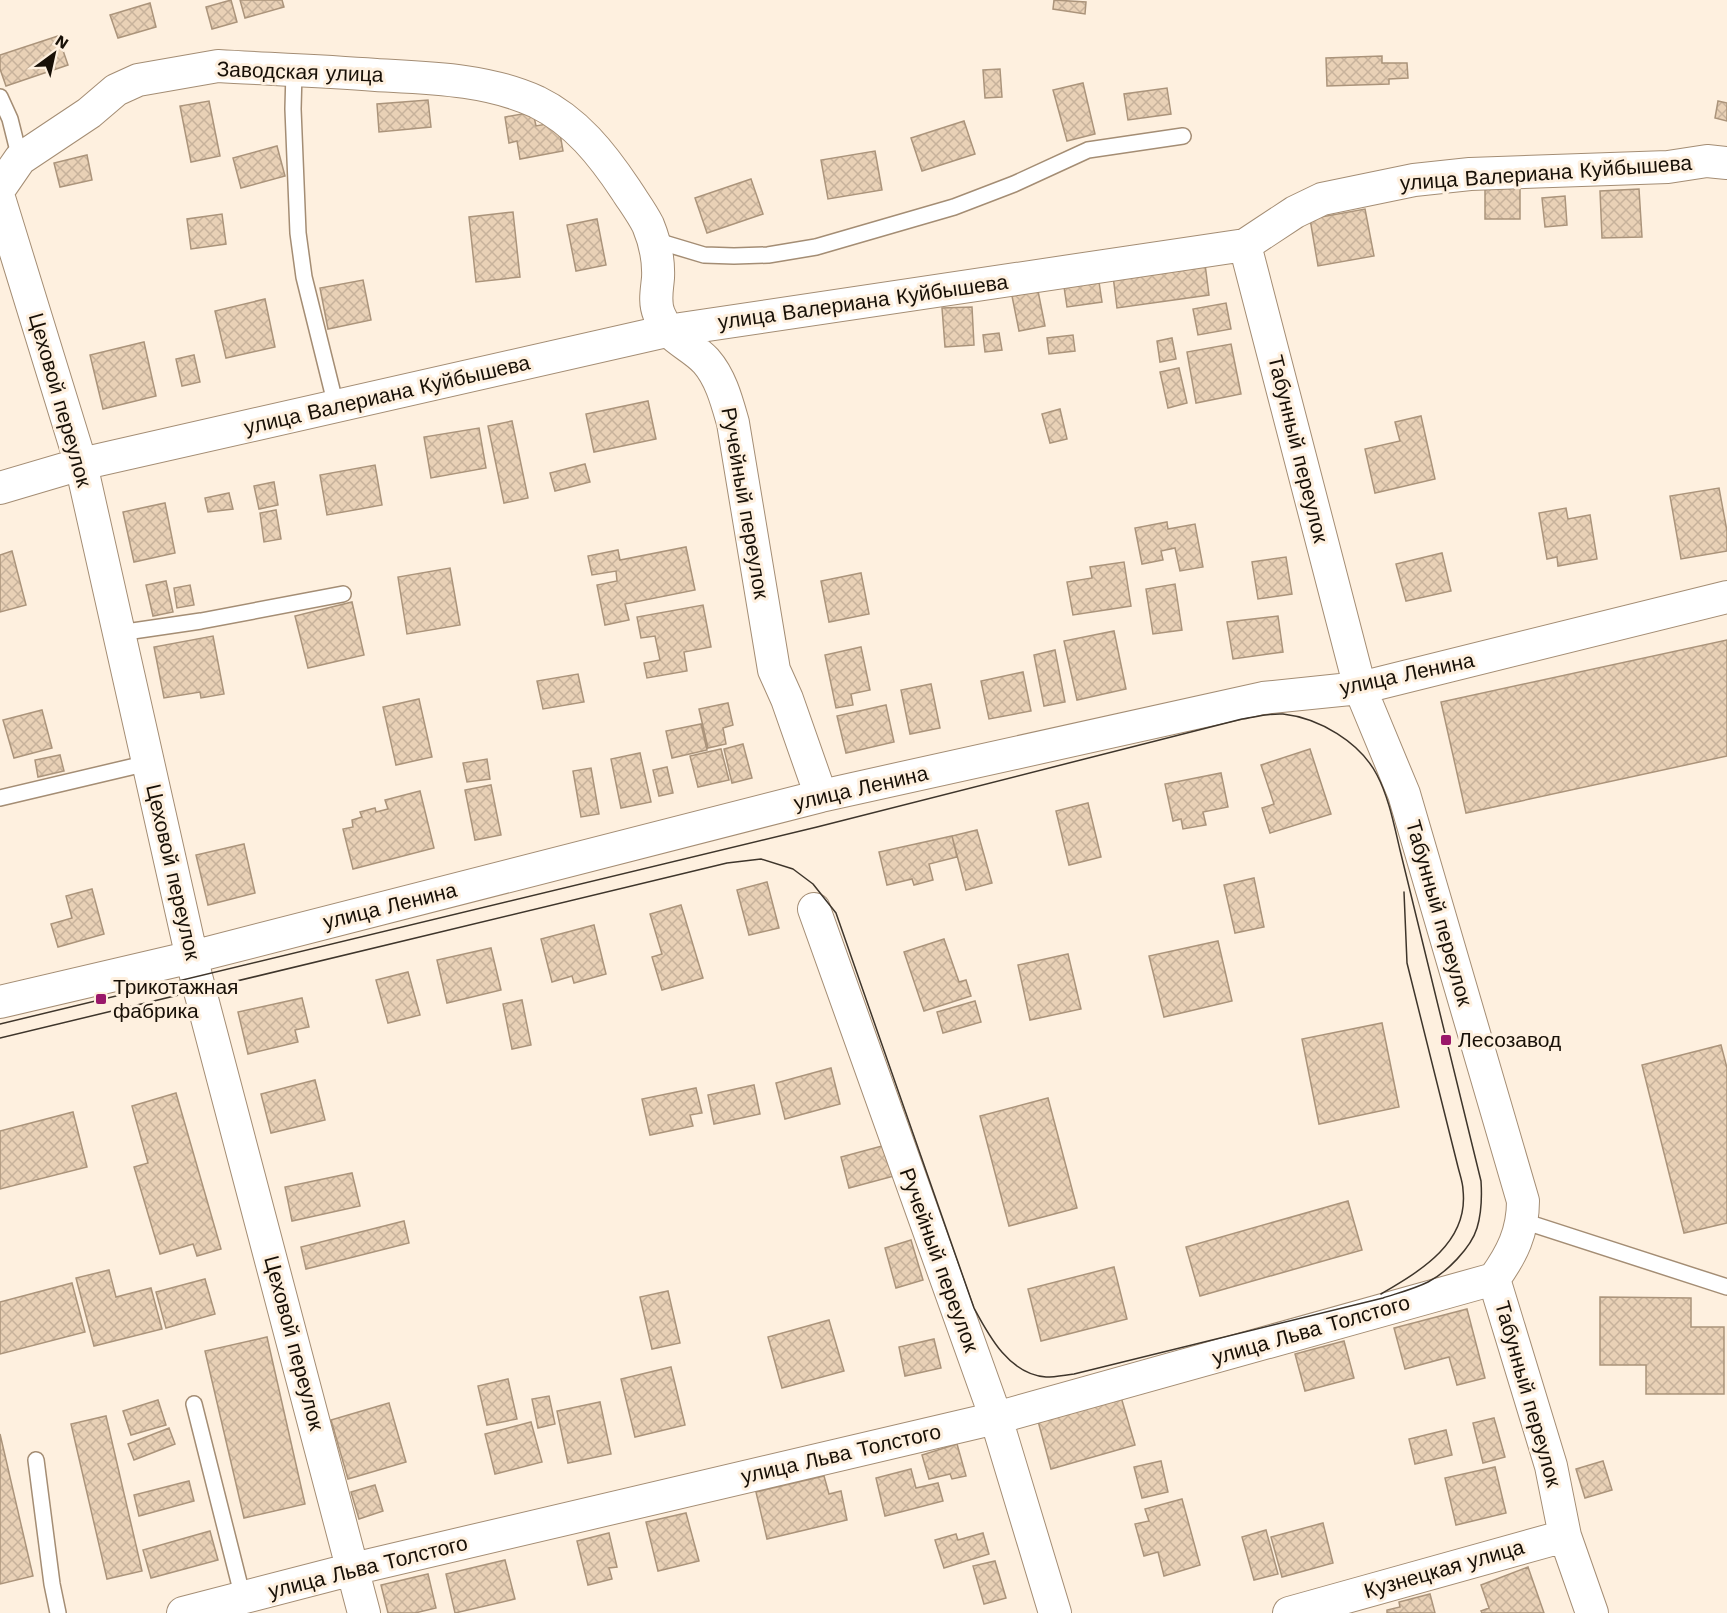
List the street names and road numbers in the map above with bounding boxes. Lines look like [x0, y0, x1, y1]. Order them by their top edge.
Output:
street label: Заводская улица [216, 56, 384, 87]
street label: улица Валериана Куйбышева [1399, 150, 1693, 195]
street label: улица Валериана Куйбышева [716, 269, 1010, 334]
street label: Цеховой переулок [24, 310, 97, 490]
street label: улица Валериана Куйбышева [241, 349, 533, 440]
street label: Табунный переулок [1263, 353, 1334, 546]
street label: Ручейный переулок [716, 405, 775, 601]
street label: улица Ленина [1337, 647, 1477, 700]
street label: улица Ленина [791, 760, 931, 815]
street label: Цеховой переулок [141, 781, 206, 963]
street label: Табунный переулок [1401, 817, 1478, 1010]
street label: улица Ленина [320, 877, 460, 934]
street label: Ручейный переулок [895, 1164, 985, 1356]
street label: Цеховой переулок [259, 1253, 330, 1434]
street label: улица Льва Толстого [1209, 1289, 1413, 1370]
street label: Табунный переулок [1490, 1298, 1567, 1491]
street label: улица Льва Толстого [738, 1418, 943, 1489]
street label: улица Льва Толстого [266, 1530, 470, 1603]
street label: Кузнецкая улица [1361, 1534, 1527, 1603]

